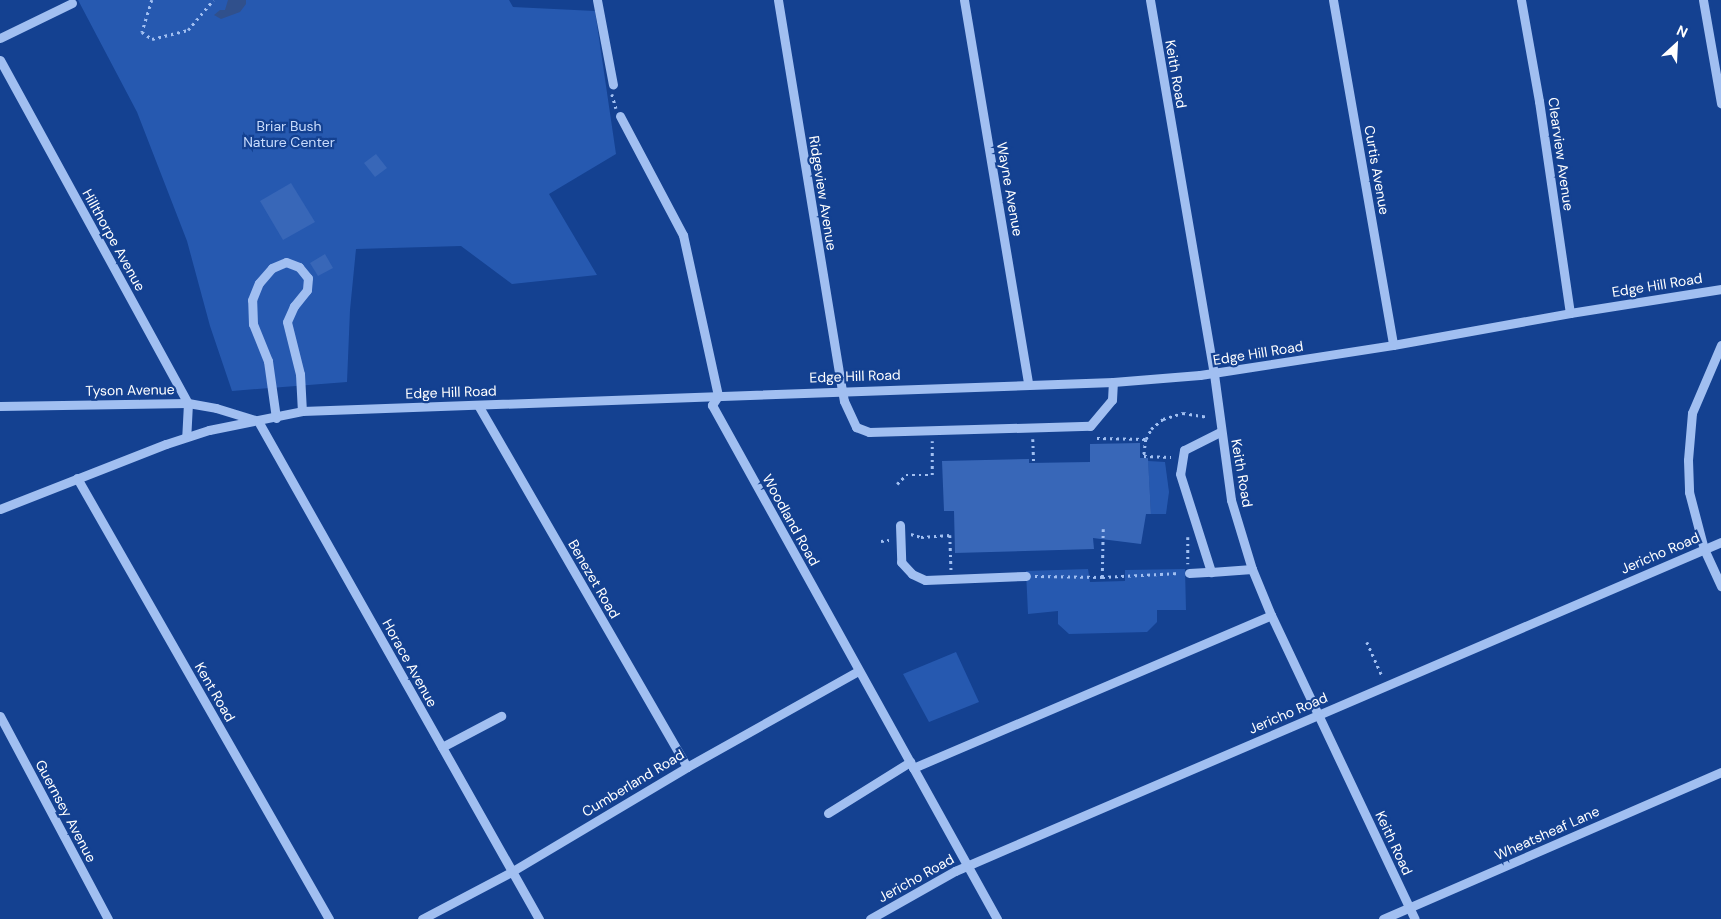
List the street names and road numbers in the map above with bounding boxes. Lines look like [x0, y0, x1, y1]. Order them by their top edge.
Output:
street label: Keith Road [1162, 39, 1190, 109]
street label: Clearview Avenue [1545, 96, 1577, 212]
street label: Curtis Avenue [1361, 124, 1393, 216]
street label: Ridgeview Avenue [806, 134, 840, 252]
street label: Wayne Avenue [993, 141, 1027, 237]
street label: Hillthorpe Avenue [79, 186, 149, 294]
street label: Edge Hill Road [1611, 270, 1703, 300]
street label: Edge Hill Road [1212, 338, 1304, 368]
street label: Edge Hill Road [809, 366, 901, 386]
street label: Tyson Avenue [85, 381, 175, 399]
street label: Edge Hill Road [405, 382, 497, 402]
street label: Keith Road [1228, 438, 1256, 508]
street label: Woodland Road [759, 471, 823, 569]
street label: Jericho Road [1618, 529, 1702, 577]
street label: Benezet Road [565, 537, 623, 621]
street label: Horace Avenue [379, 616, 441, 710]
street label: Kent Road [191, 659, 239, 725]
street label: Jericho Road [1246, 689, 1330, 737]
street label: Cumberland Road [579, 746, 687, 820]
street label: Guernsey Avenue [32, 757, 100, 865]
street label: Wheatsheaf Lane [1492, 802, 1602, 864]
street label: Keith Road [1372, 808, 1416, 878]
street label: Jericho Road [875, 850, 957, 906]

